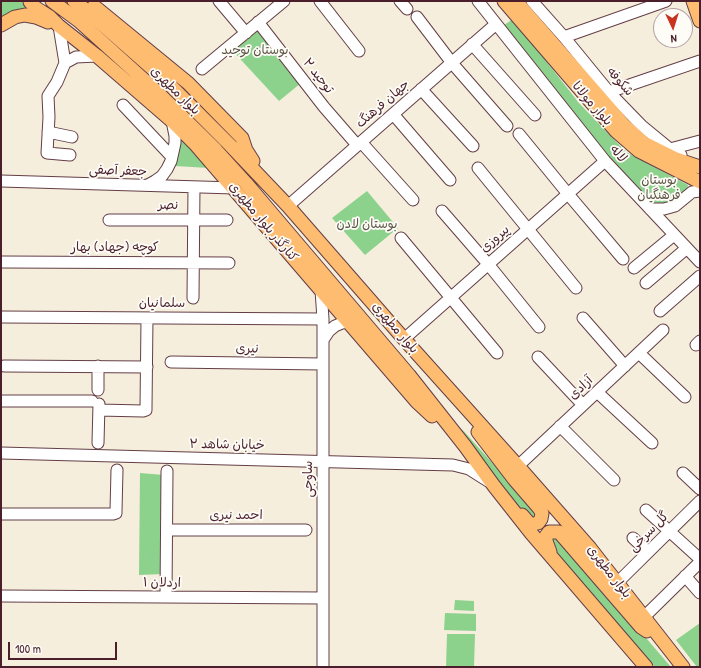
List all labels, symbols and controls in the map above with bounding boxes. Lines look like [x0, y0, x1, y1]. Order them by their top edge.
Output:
north arrow [653, 8, 693, 48]
text: N [670, 32, 677, 46]
park label: بوستان توحید [221, 43, 289, 59]
street label: توحید ۲ [299, 55, 337, 97]
street label: بلوار مطهری [147, 63, 203, 119]
street label: شکوفه [603, 64, 637, 100]
street label: جهان فرهنگ [353, 77, 413, 131]
street label: بلوار مولانا [569, 79, 615, 129]
street label: لاله [606, 142, 630, 166]
street label: جعفر آصفی [89, 162, 147, 180]
park label: بوستان فرهنگیان [637, 173, 681, 204]
street label: کنارگذر بلوار مطهری [225, 179, 301, 265]
street label: نصر [158, 198, 178, 214]
park label: بوستان لادن [337, 217, 397, 233]
street label: پیروزی [477, 222, 513, 256]
street label: کوچه (جهاد) بهار [71, 240, 159, 256]
street label: سلمانیان [139, 296, 185, 312]
street label: بلوار مطهری [368, 299, 422, 357]
street label: نیری [235, 341, 259, 357]
street label: آزادی [566, 373, 596, 403]
street label: خیابان شاهد ۲ [189, 437, 265, 453]
street label: ساوجی [301, 461, 317, 497]
street label: احمد نیری [209, 508, 263, 524]
street label: گل سرخی [626, 509, 672, 555]
street label: بلوار مطهری [583, 542, 635, 602]
street label: اردلان ۱ [143, 575, 181, 591]
scale bar [10, 634, 119, 660]
text: 100 m [15, 640, 41, 657]

